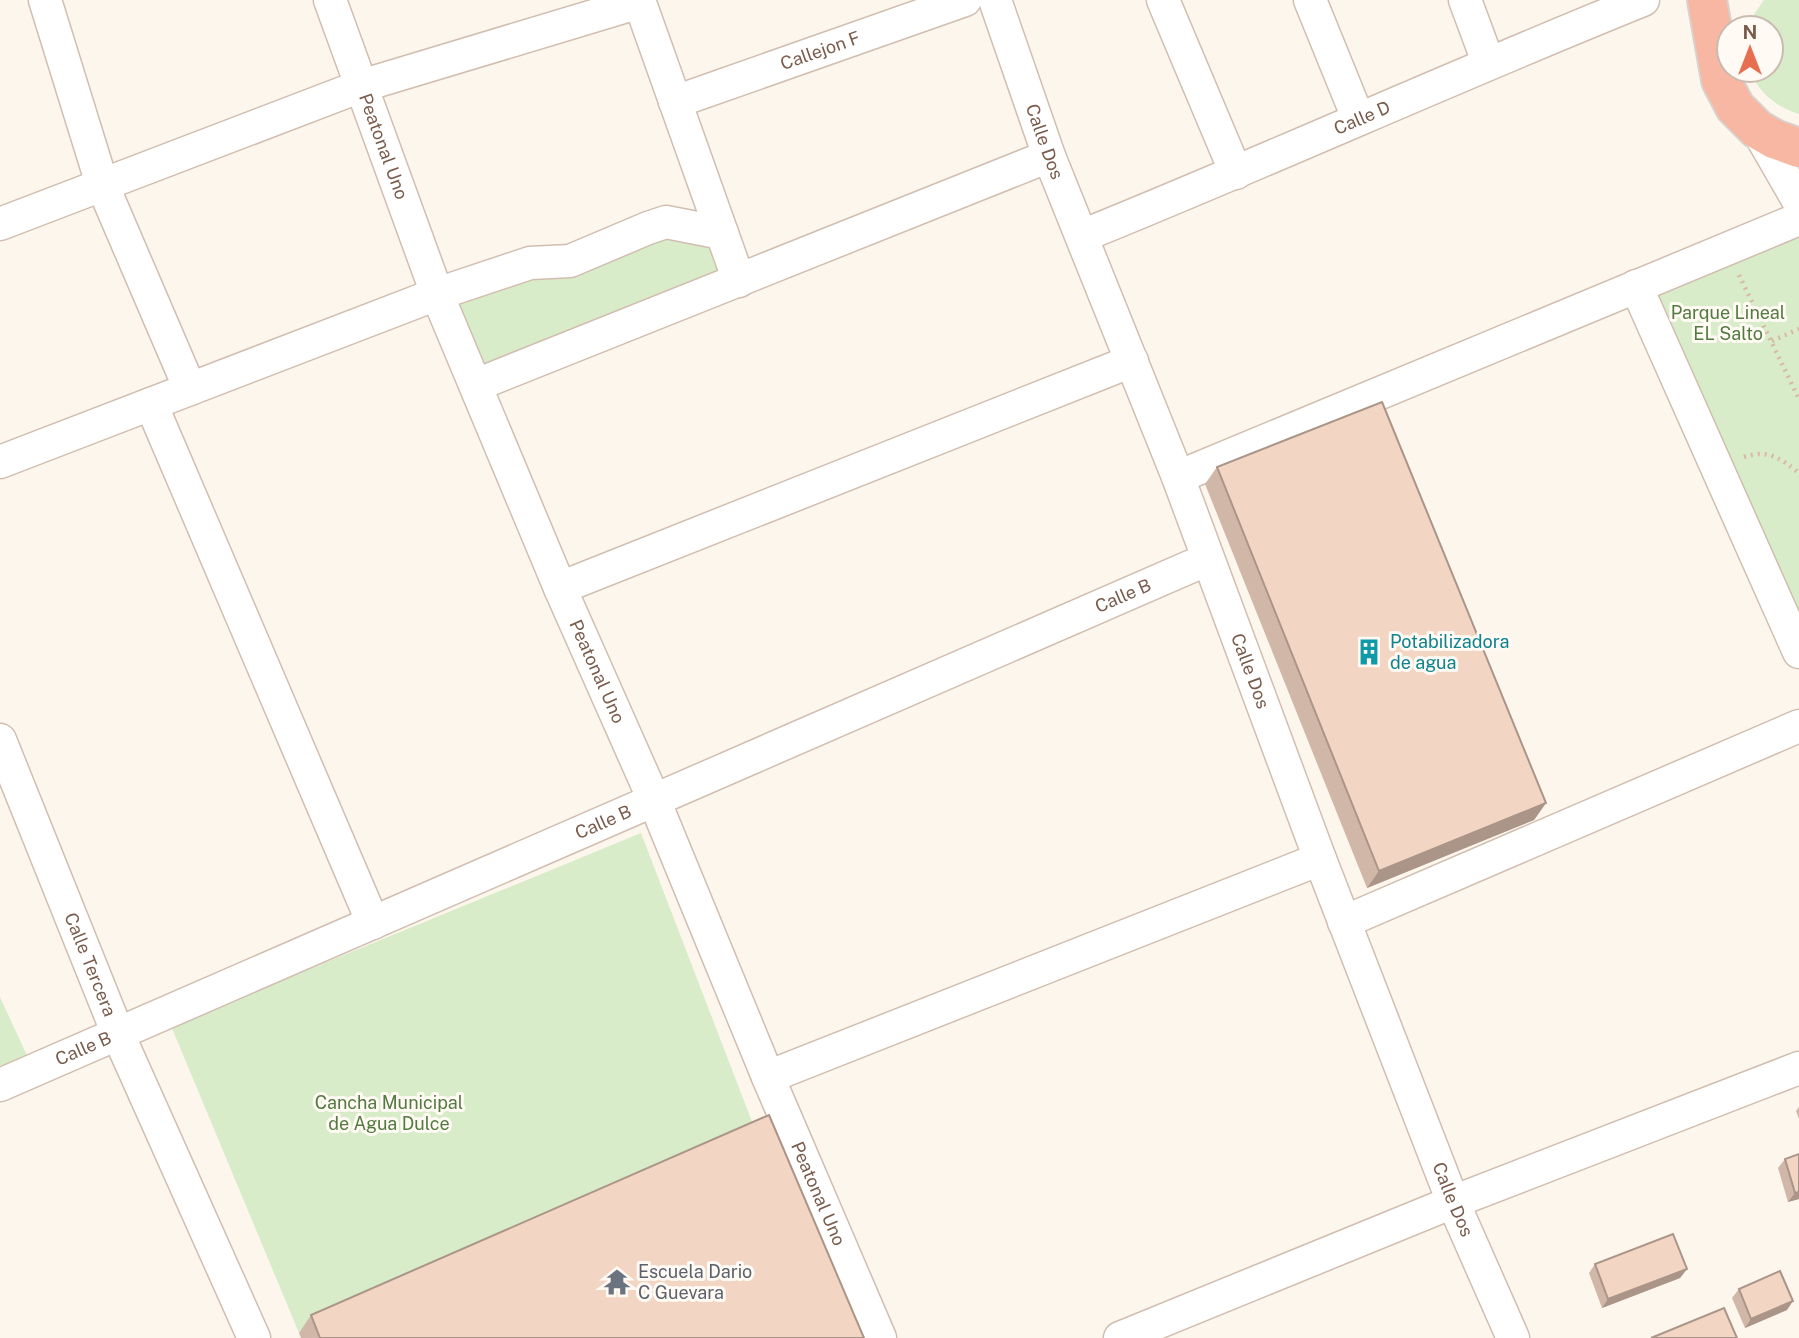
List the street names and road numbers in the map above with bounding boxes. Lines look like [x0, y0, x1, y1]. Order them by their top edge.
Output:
street label: Callejon F [777, 27, 863, 74]
street label: Peatonal Uno [355, 91, 413, 202]
street label: Calle D [1331, 96, 1393, 139]
street label: Calle Dos [1022, 101, 1068, 182]
street label: Calle B [1092, 574, 1154, 617]
street label: Peatonal Uno [565, 616, 630, 727]
street label: Calle Dos [1227, 630, 1274, 711]
street label: Calle B [572, 800, 634, 843]
street label: Calle Tercera [60, 909, 121, 1019]
street label: Calle B [52, 1027, 114, 1070]
street label: Peatonal Uno [787, 1138, 850, 1249]
street label: Calle Dos [1429, 1159, 1478, 1240]

